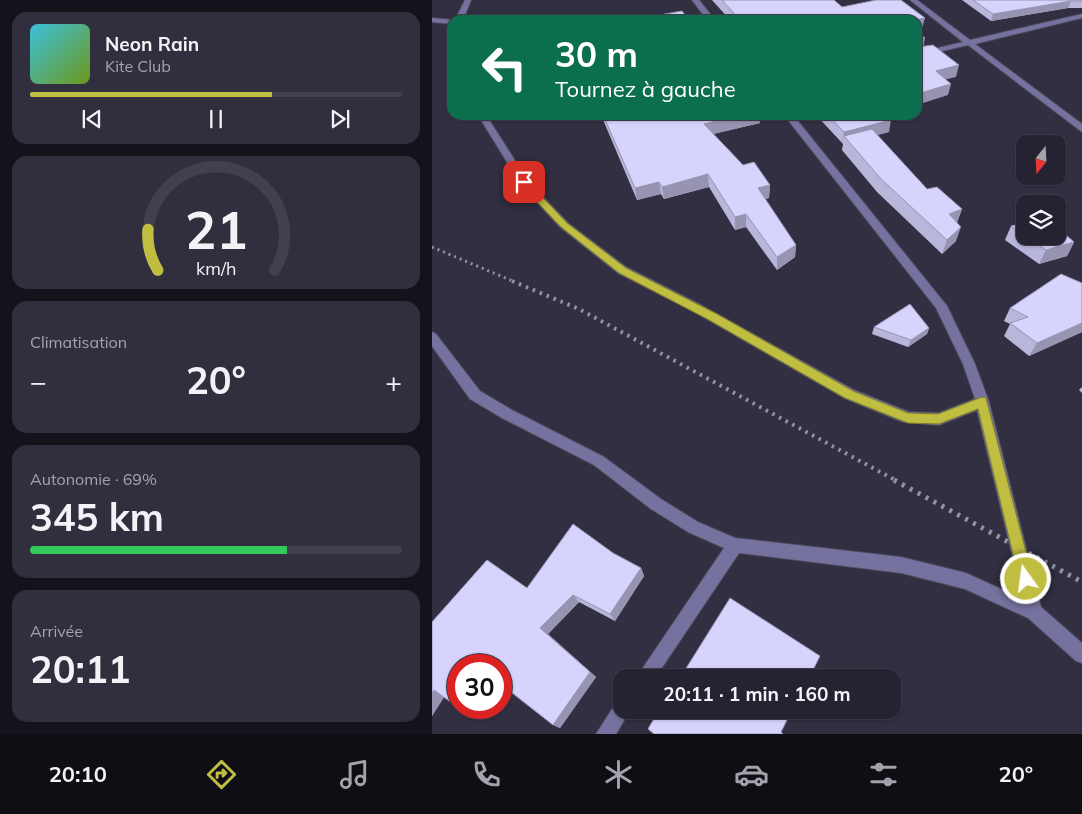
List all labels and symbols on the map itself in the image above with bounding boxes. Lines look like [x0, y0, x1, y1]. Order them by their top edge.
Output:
north arrow [1016, 135, 1066, 185]
pin [503, 161, 545, 203]
position arrow [999, 552, 1051, 604]
speed limit sign: 30 [447, 654, 512, 719]

